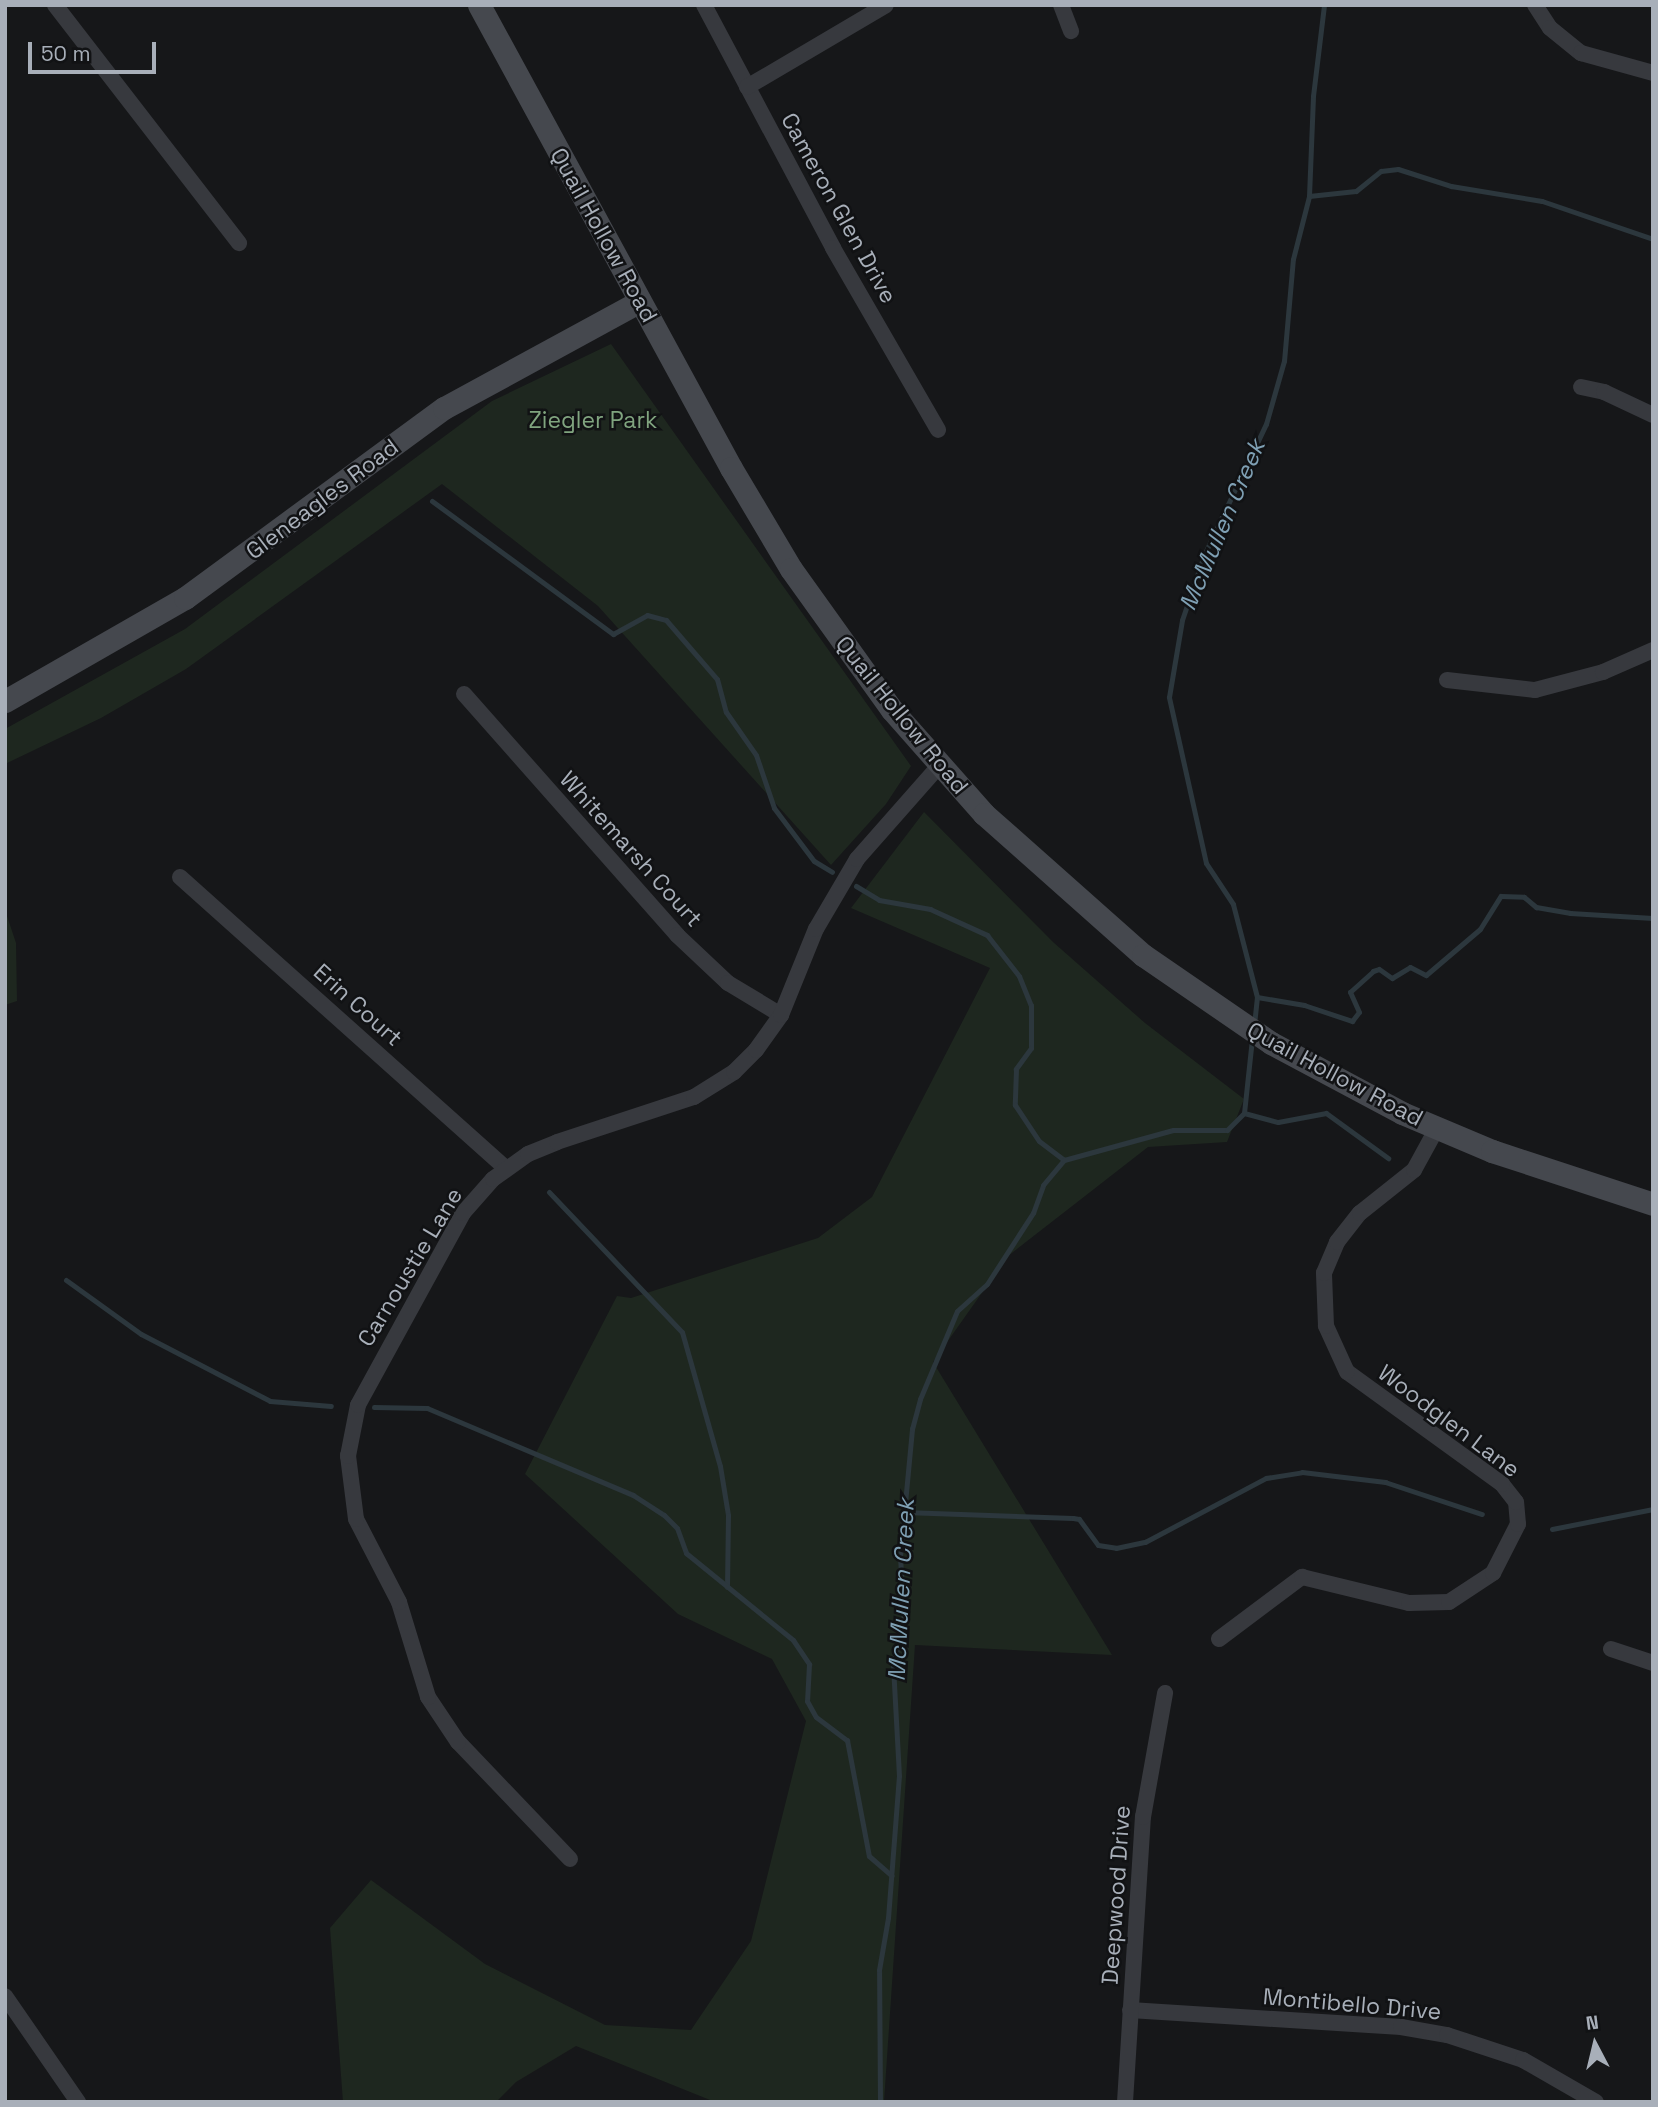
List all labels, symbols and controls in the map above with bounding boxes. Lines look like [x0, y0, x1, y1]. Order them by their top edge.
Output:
scale bar [32, 28, 159, 72]
text: 50 m [41, 40, 91, 67]
street label: Cameron Glen Drive [775, 108, 903, 308]
street label: Quail Hollow Road [545, 143, 663, 327]
park label: Ziegler Park [529, 406, 657, 434]
street label: Gleneagles Road [240, 433, 404, 565]
water label: McMullen Creek [1173, 435, 1271, 615]
street label: Quail Hollow Road [830, 630, 974, 800]
street label: Whitemarsh Court [554, 766, 708, 932]
street label: Erin Court [308, 958, 408, 1052]
street label: Quail Hollow Road [1242, 1016, 1428, 1132]
street label: Carnoustie Lane [352, 1183, 468, 1351]
street label: Woodglen Lane [1373, 1359, 1525, 1483]
water label: McMullen Creek [882, 1498, 920, 1682]
street label: Deepwood Drive [1096, 1804, 1136, 1986]
street label: Montibello Drive [1262, 1982, 1442, 2026]
north arrow [1560, 2009, 1630, 2079]
text: N [1585, 2009, 1600, 2036]

